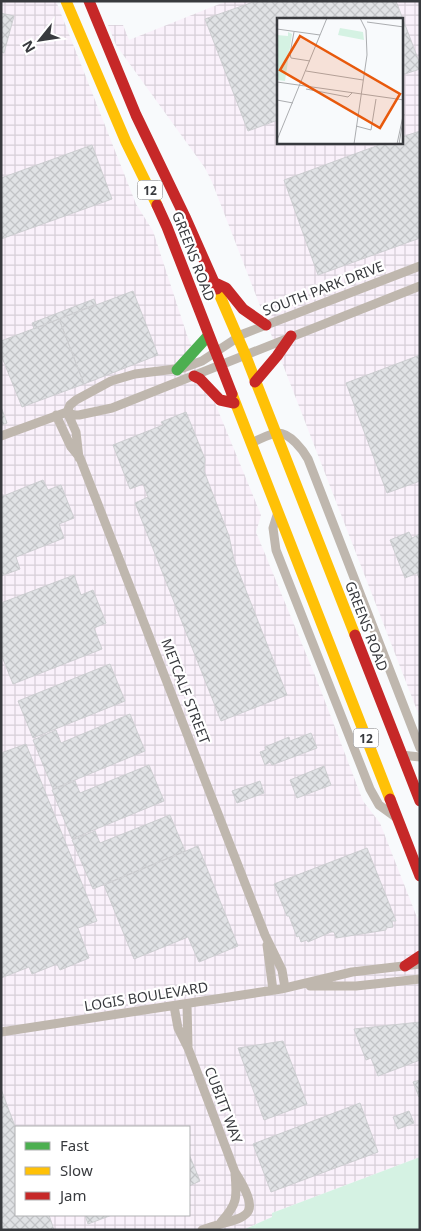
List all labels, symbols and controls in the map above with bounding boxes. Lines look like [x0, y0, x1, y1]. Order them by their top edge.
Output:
north arrow [15, 15, 65, 65]
inset map [277, 18, 404, 144]
text: N [17, 37, 39, 56]
road number: 12 [138, 180, 162, 200]
street label: GREENS ROAD [168, 208, 220, 304]
street label: SOUTH PARK DRIVE [260, 256, 386, 320]
street label: GREENS ROAD [341, 578, 393, 674]
street label: METCALF STREET [157, 636, 215, 747]
road number: 12 [354, 728, 378, 748]
street label: LOGIS BOULEVARD [83, 977, 209, 1015]
street label: CUBITT WAY [201, 1064, 247, 1146]
legend [15, 1126, 190, 1216]
text: Fast [60, 1135, 89, 1155]
text: Slow [60, 1160, 93, 1180]
text: Jam [58, 1185, 87, 1205]

